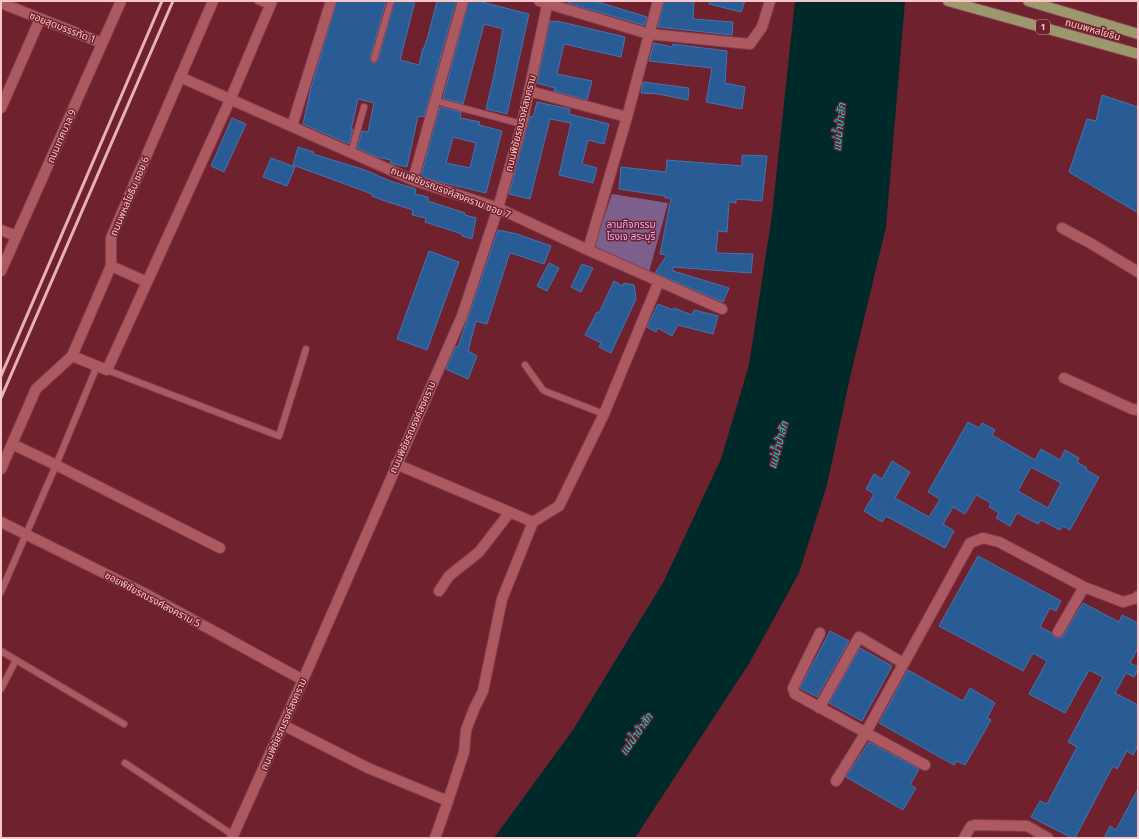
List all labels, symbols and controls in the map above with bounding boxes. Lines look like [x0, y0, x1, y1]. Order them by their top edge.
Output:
street label: ซอยสุดบรรรทัด 1 [28, 8, 98, 46]
street label: ถนนพหลโยธิน [1064, 14, 1122, 44]
road number: 1 [1036, 20, 1050, 34]
street label: ถนนพิชัยรณรงค์สงคราม [501, 73, 539, 173]
water label: แม่น้ำป่าสัก [829, 102, 849, 152]
street label: ถนนเทศบาล 9 [43, 107, 79, 165]
street label: ถนนพหลโยธิน ซอย 6 [106, 154, 152, 238]
street label: ถนนพิชัยรณรงค์สงคราม ซอย 7 [389, 163, 513, 221]
park label: ลานกิจกรรม โรงเจ สระบุรี [606, 217, 656, 243]
street label: ถนนพิชัยรณรงค์สงคราม [385, 379, 439, 475]
water label: แม่น้ำป่าสัก [764, 419, 791, 470]
street label: ซอยพิชัยรณรงค์สงคราม 5 [103, 568, 204, 630]
street label: ถนนพิชัยรณรงค์สงคราม [256, 676, 310, 772]
water label: แม่น้ำป่าสัก [616, 709, 656, 758]

